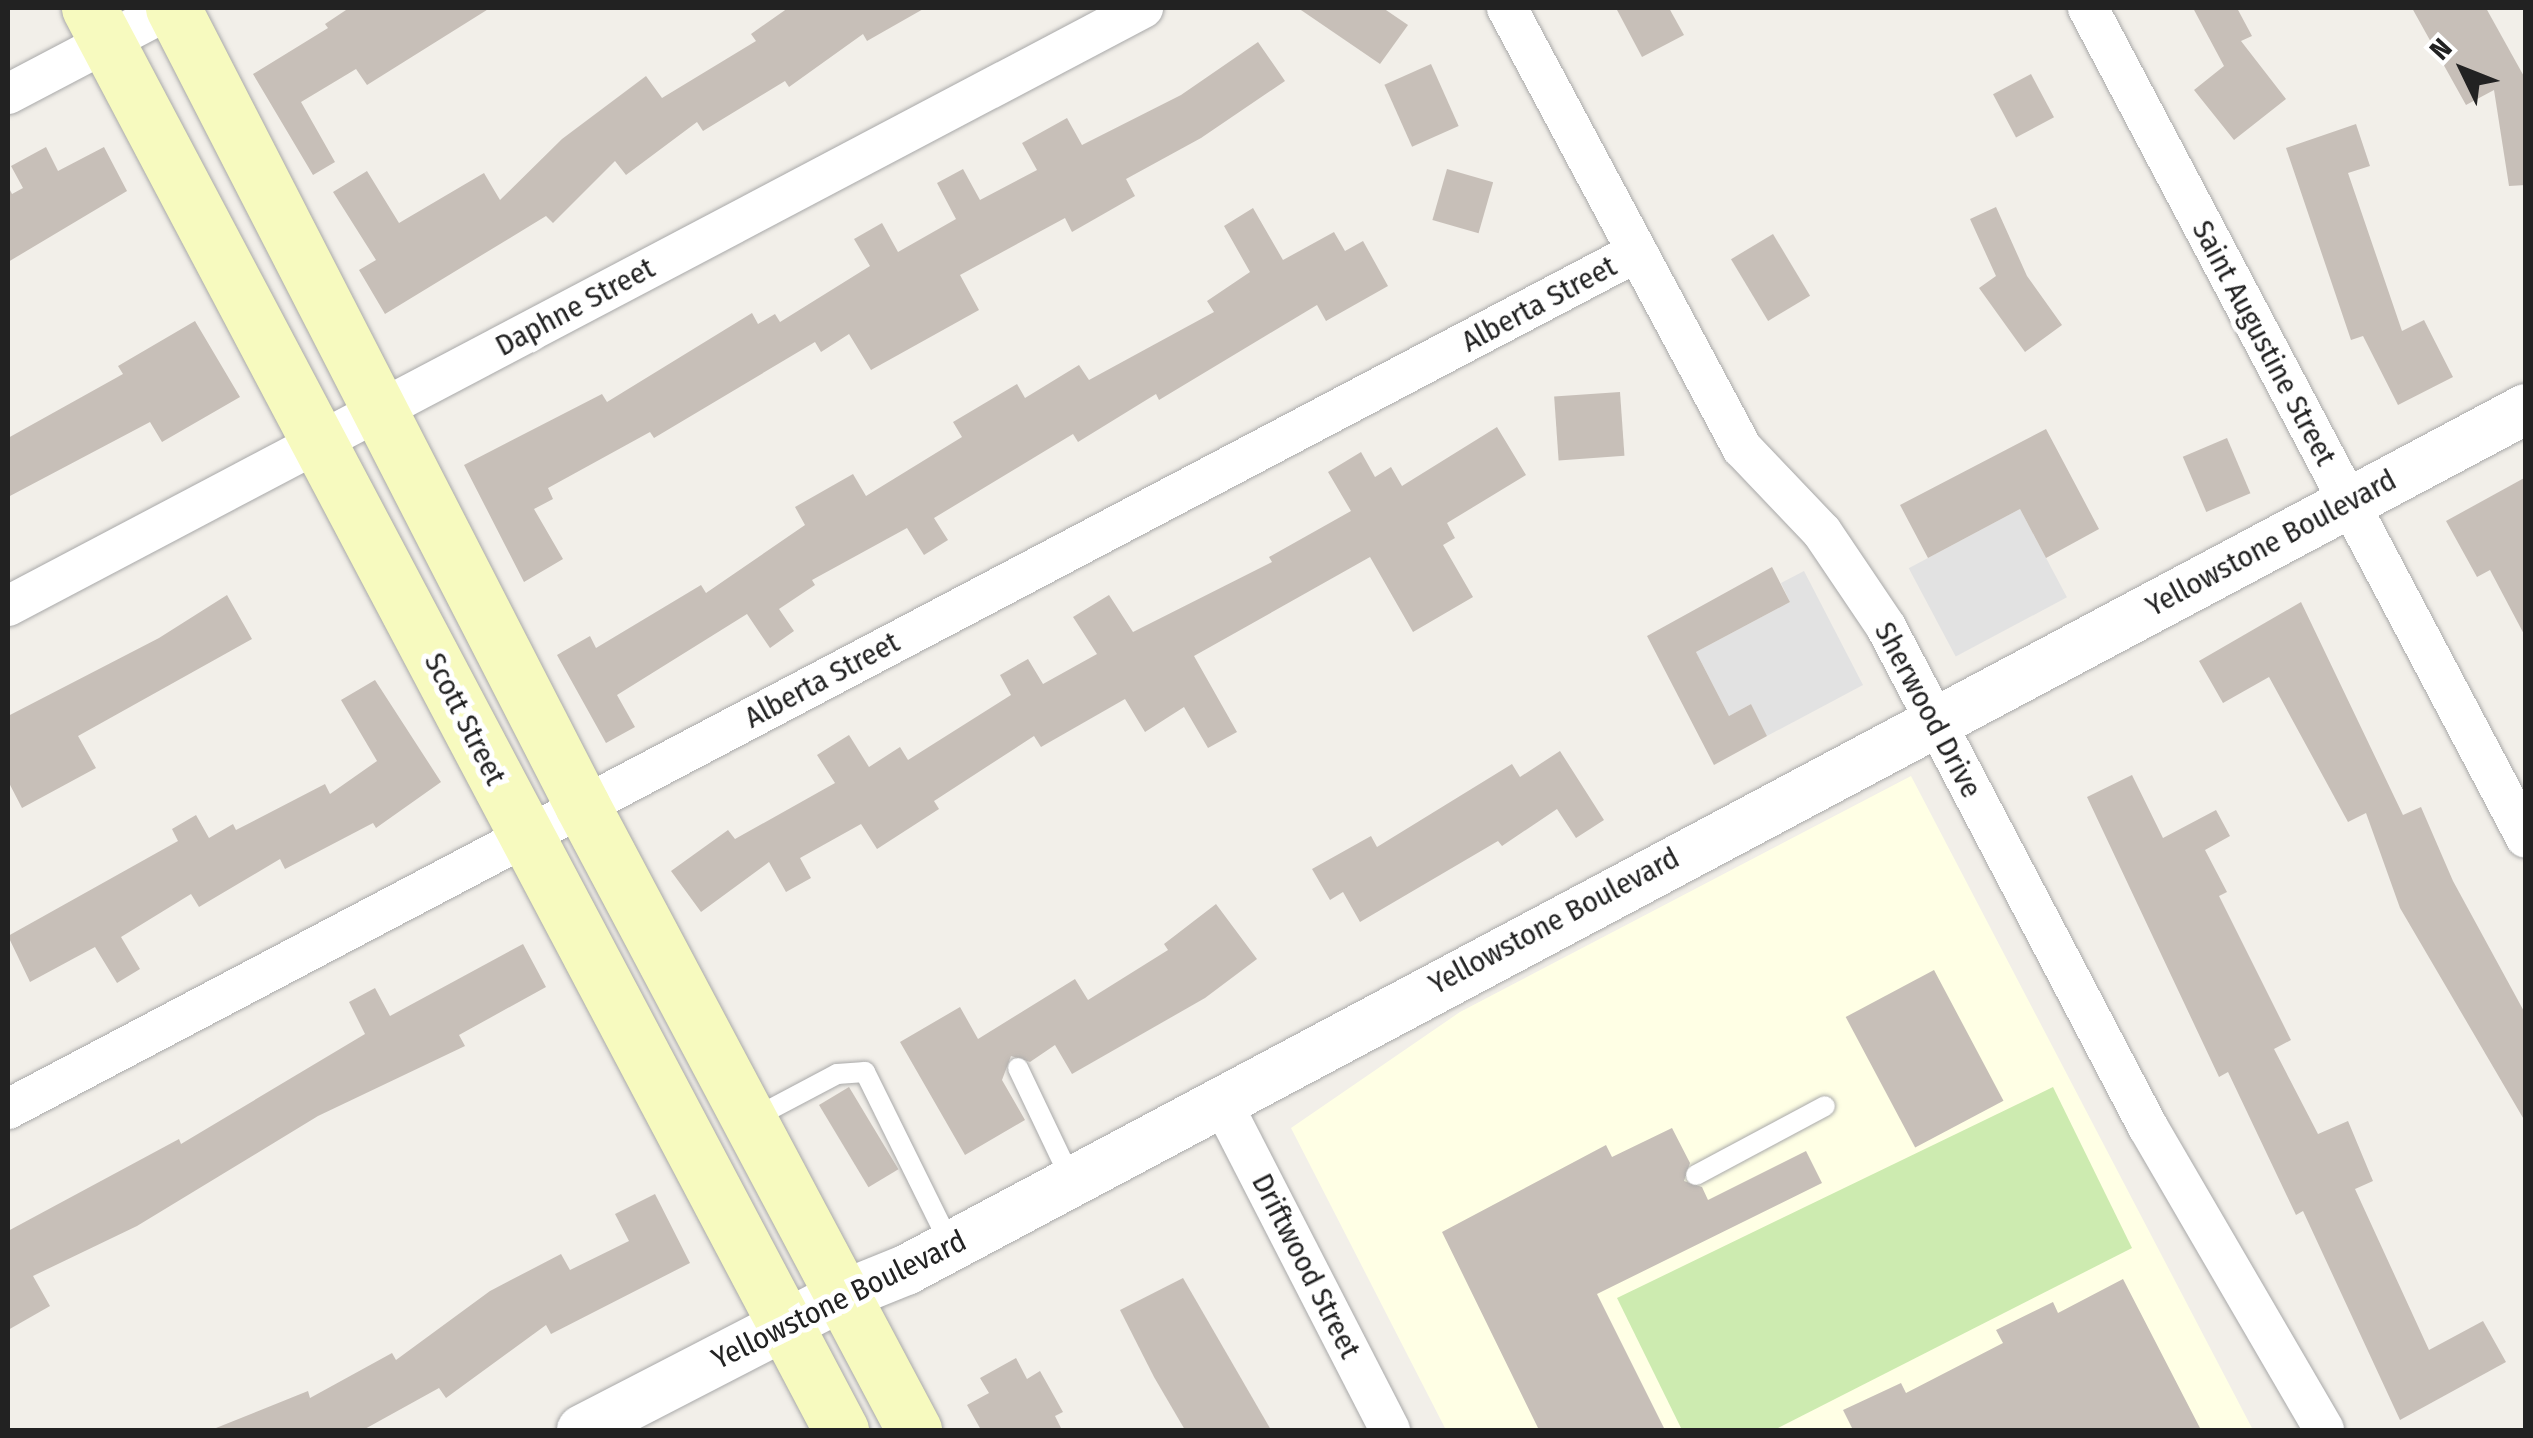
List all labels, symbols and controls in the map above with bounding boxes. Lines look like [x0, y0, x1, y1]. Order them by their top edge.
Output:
north arrow [2413, 20, 2513, 120]
text: N [2423, 32, 2458, 67]
street label: Saint Augustine Street [2184, 214, 2344, 472]
street label: Alberta Street [1455, 248, 1623, 360]
street label: Daphne Street [489, 250, 661, 364]
street label: Yellowstone Boulevard [2140, 462, 2402, 624]
street label: Sherwood Drive [1867, 616, 1989, 804]
street label: Alberta Street [738, 624, 906, 736]
street label: Scott Street [416, 647, 514, 791]
street label: Yellowstone Boulevard [1423, 840, 1685, 1002]
street label: Driftwood Street [1244, 1168, 1368, 1364]
street label: Yellowstone Boulevard [706, 1223, 972, 1377]

